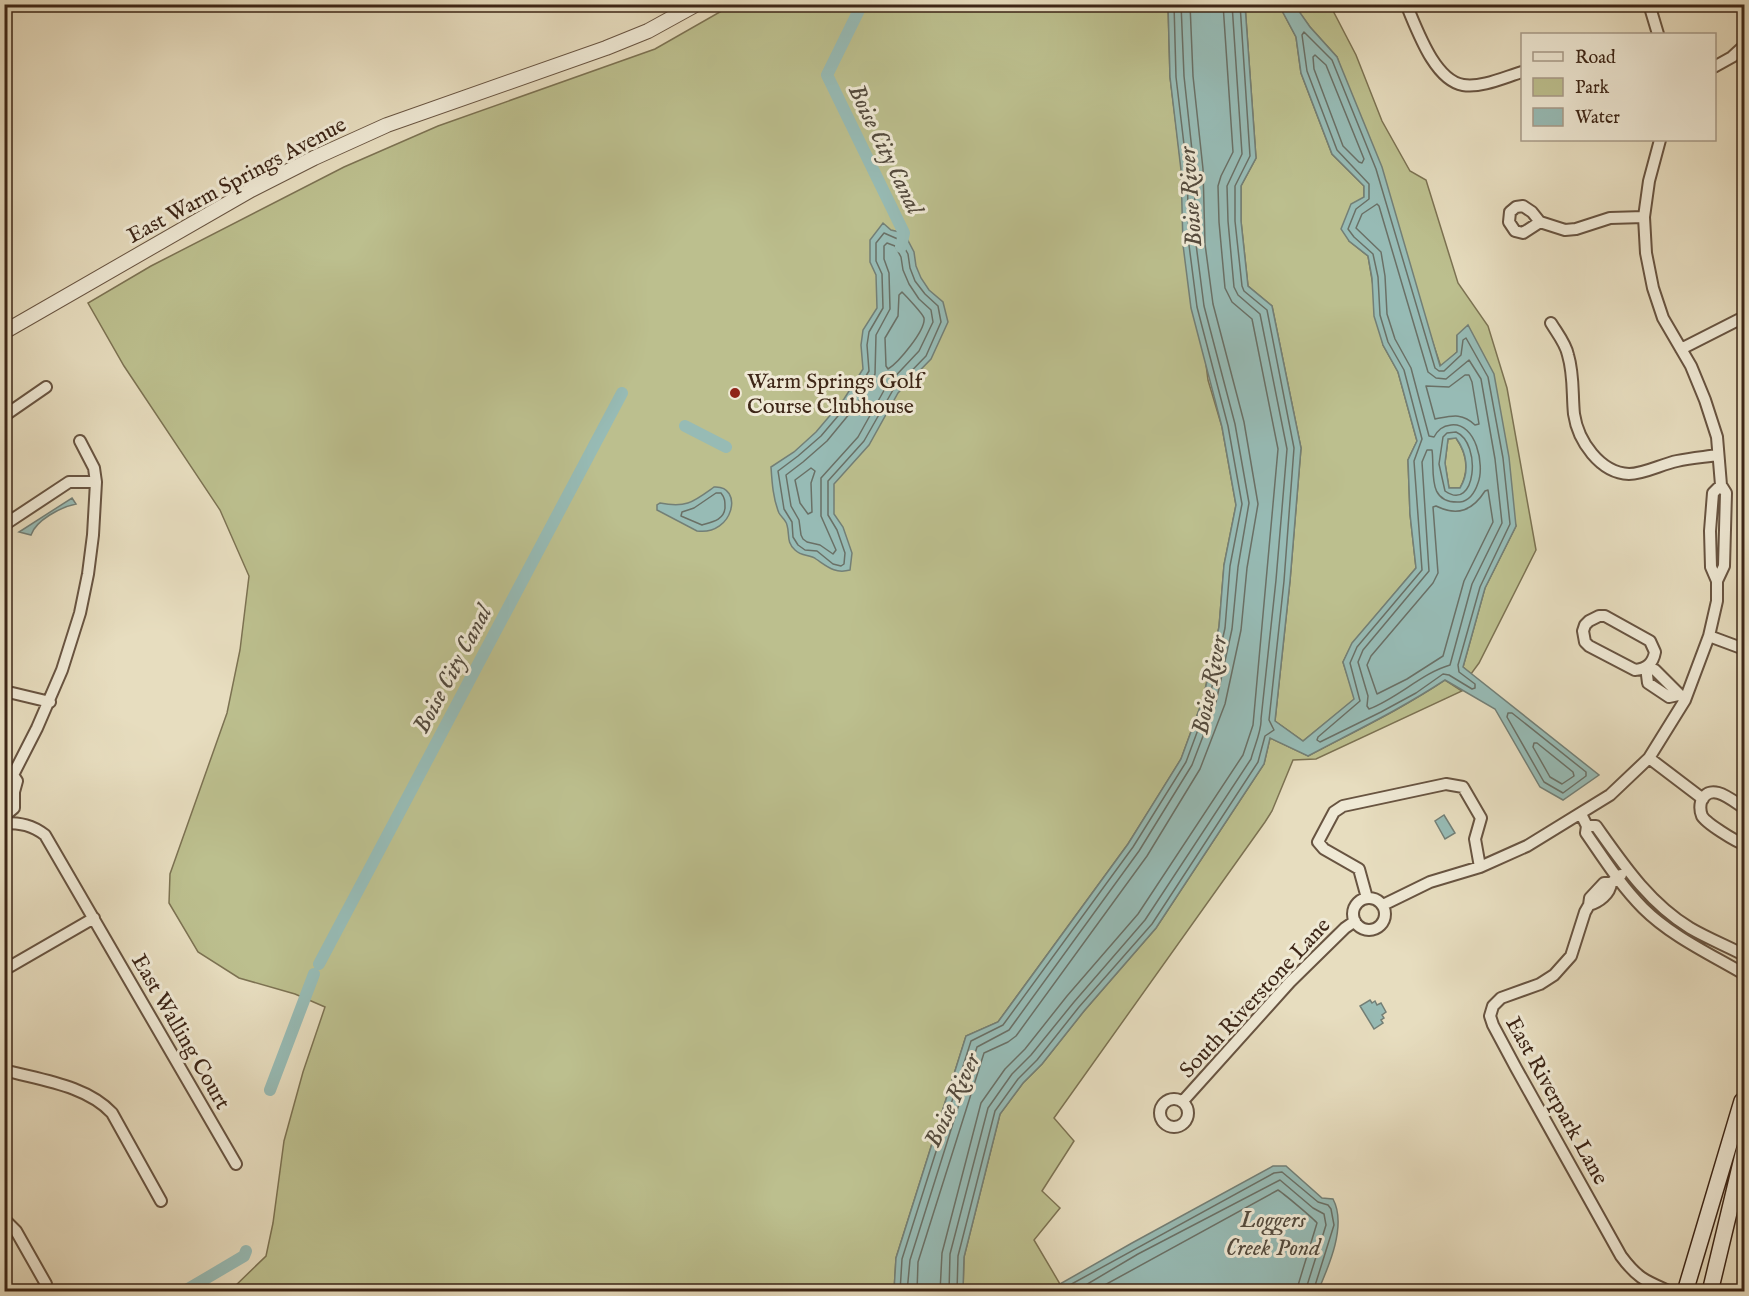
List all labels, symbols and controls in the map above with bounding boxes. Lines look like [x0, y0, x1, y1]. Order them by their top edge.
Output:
legend [1521, 33, 1716, 141]
text: Road [1575, 47, 1616, 70]
text: Park [1575, 77, 1610, 100]
water label: Boise City Canal [840, 79, 931, 222]
text: Water [1575, 107, 1620, 130]
street label: East Warm Springs Avenue [122, 111, 351, 250]
water label: Boise River [1172, 144, 1210, 248]
place label: Warm Springs Golf Course Clubhouse [747, 368, 927, 421]
marker: Warm Springs Golf Course Clubhouse [728, 386, 742, 400]
water label: Boise City Canal [407, 598, 501, 739]
water label: Boise River [1186, 631, 1236, 738]
street label: South Riverstone Lane [1174, 912, 1337, 1084]
street label: East Walling Court [124, 949, 236, 1115]
street label: East Riverpark Lane [1498, 1012, 1614, 1190]
water label: Boise River [918, 1047, 989, 1153]
water label: Loggers Creek Pond [1225, 1205, 1322, 1264]

